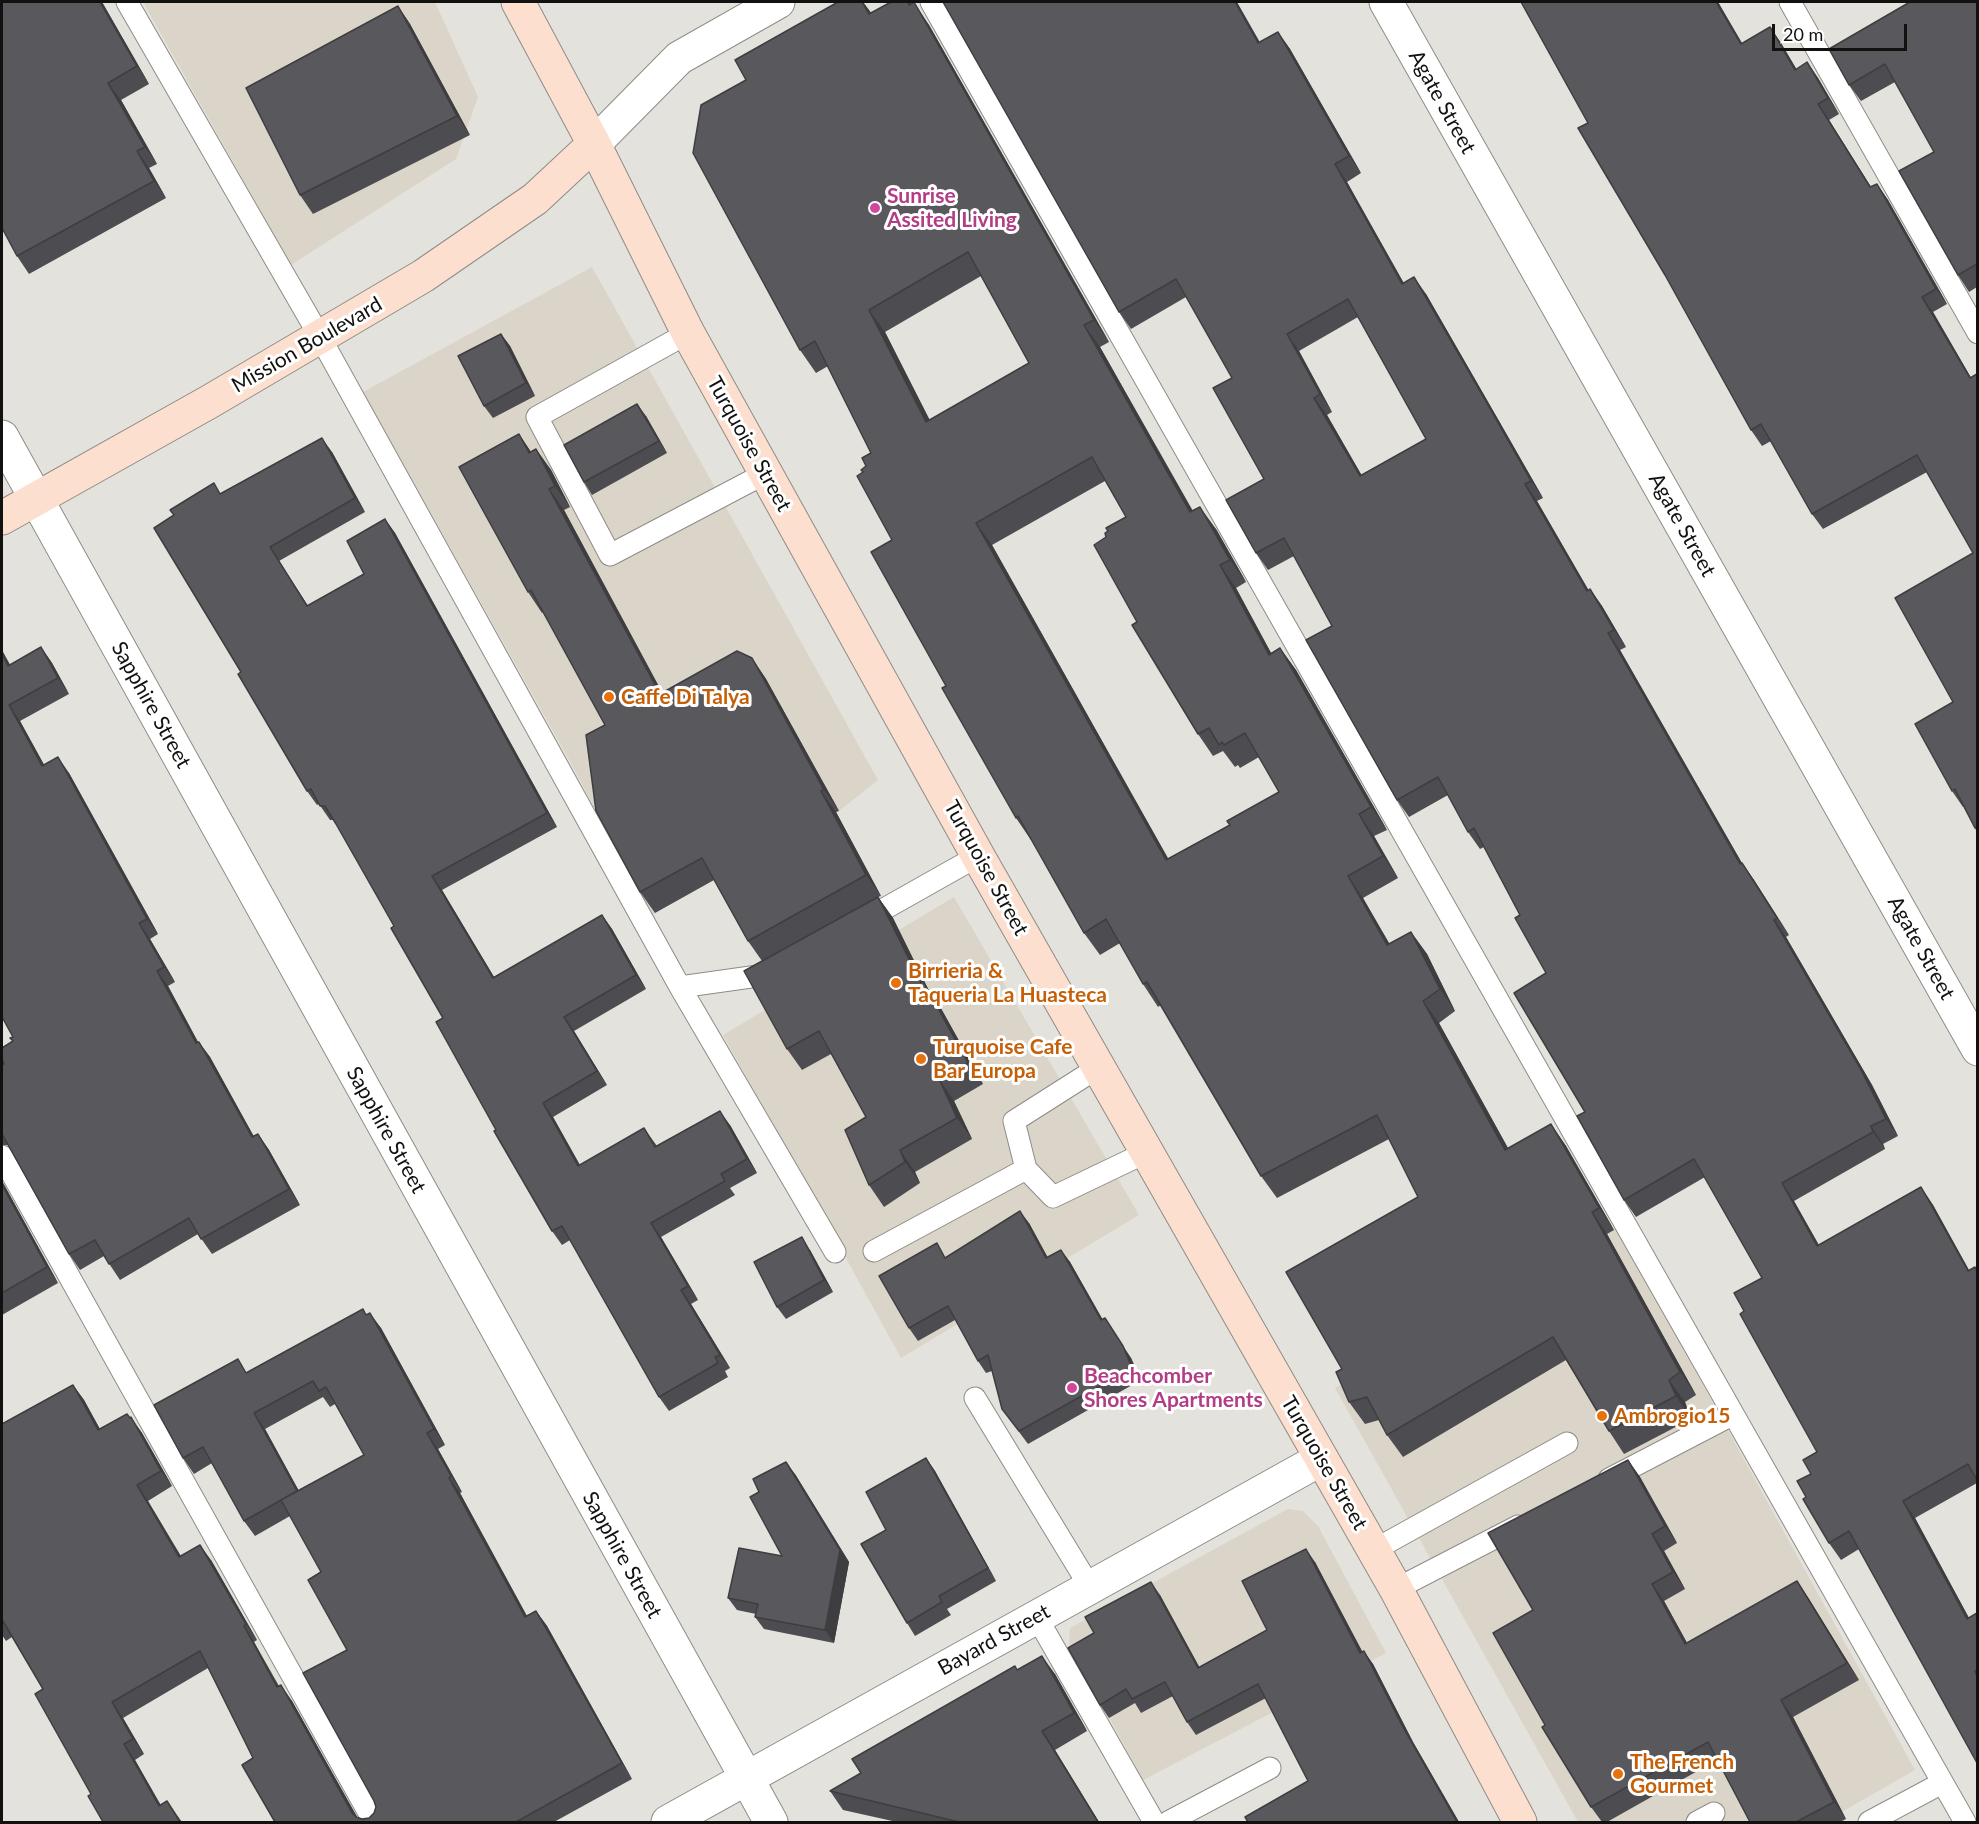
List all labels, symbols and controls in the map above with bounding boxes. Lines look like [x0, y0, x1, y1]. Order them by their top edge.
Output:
scale bar [1775, 12, 1910, 50]
text: 20 m [1783, 23, 1823, 45]
street label: Agate Street [1403, 46, 1481, 158]
place label: Sunrise Assited Living [887, 183, 1017, 233]
marker: Sunrise Assited Living [868, 201, 882, 215]
street label: Mission Boulevard [227, 292, 387, 398]
street label: Turquoise Street [702, 372, 796, 516]
street label: Agate Street [1643, 469, 1721, 581]
street label: Sapphire Street [106, 637, 196, 773]
place label: Caffe Di Talya [621, 684, 750, 710]
marker: Caffe Di Talya [602, 690, 616, 704]
street label: Turquoise Street [939, 796, 1033, 940]
street label: Agate Street [1882, 892, 1960, 1004]
place label: Birrieria & Taqueria La Huasteca [908, 958, 1107, 1008]
marker: Birrieria & Taqueria La Huasteca [889, 976, 903, 990]
place label: Turquoise Cafe Bar Europa [933, 1034, 1073, 1084]
marker: Turquoise Cafe Bar Europa [914, 1052, 928, 1066]
street label: Sapphire Street [341, 1062, 431, 1198]
place label: Beachcomber Shores Apartments [1084, 1363, 1263, 1413]
marker: Beachcomber Shores Apartments [1065, 1381, 1079, 1395]
street label: Turquoise Street [1275, 1392, 1373, 1534]
place label: Ambrogio15 [1614, 1403, 1730, 1429]
marker: Ambrogio15 [1595, 1409, 1609, 1423]
street label: Sapphire Street [577, 1487, 667, 1623]
street label: Bayard Street [934, 1599, 1054, 1681]
place label: The French Gourmet [1630, 1749, 1734, 1799]
marker: The French Gourmet [1611, 1767, 1625, 1781]

